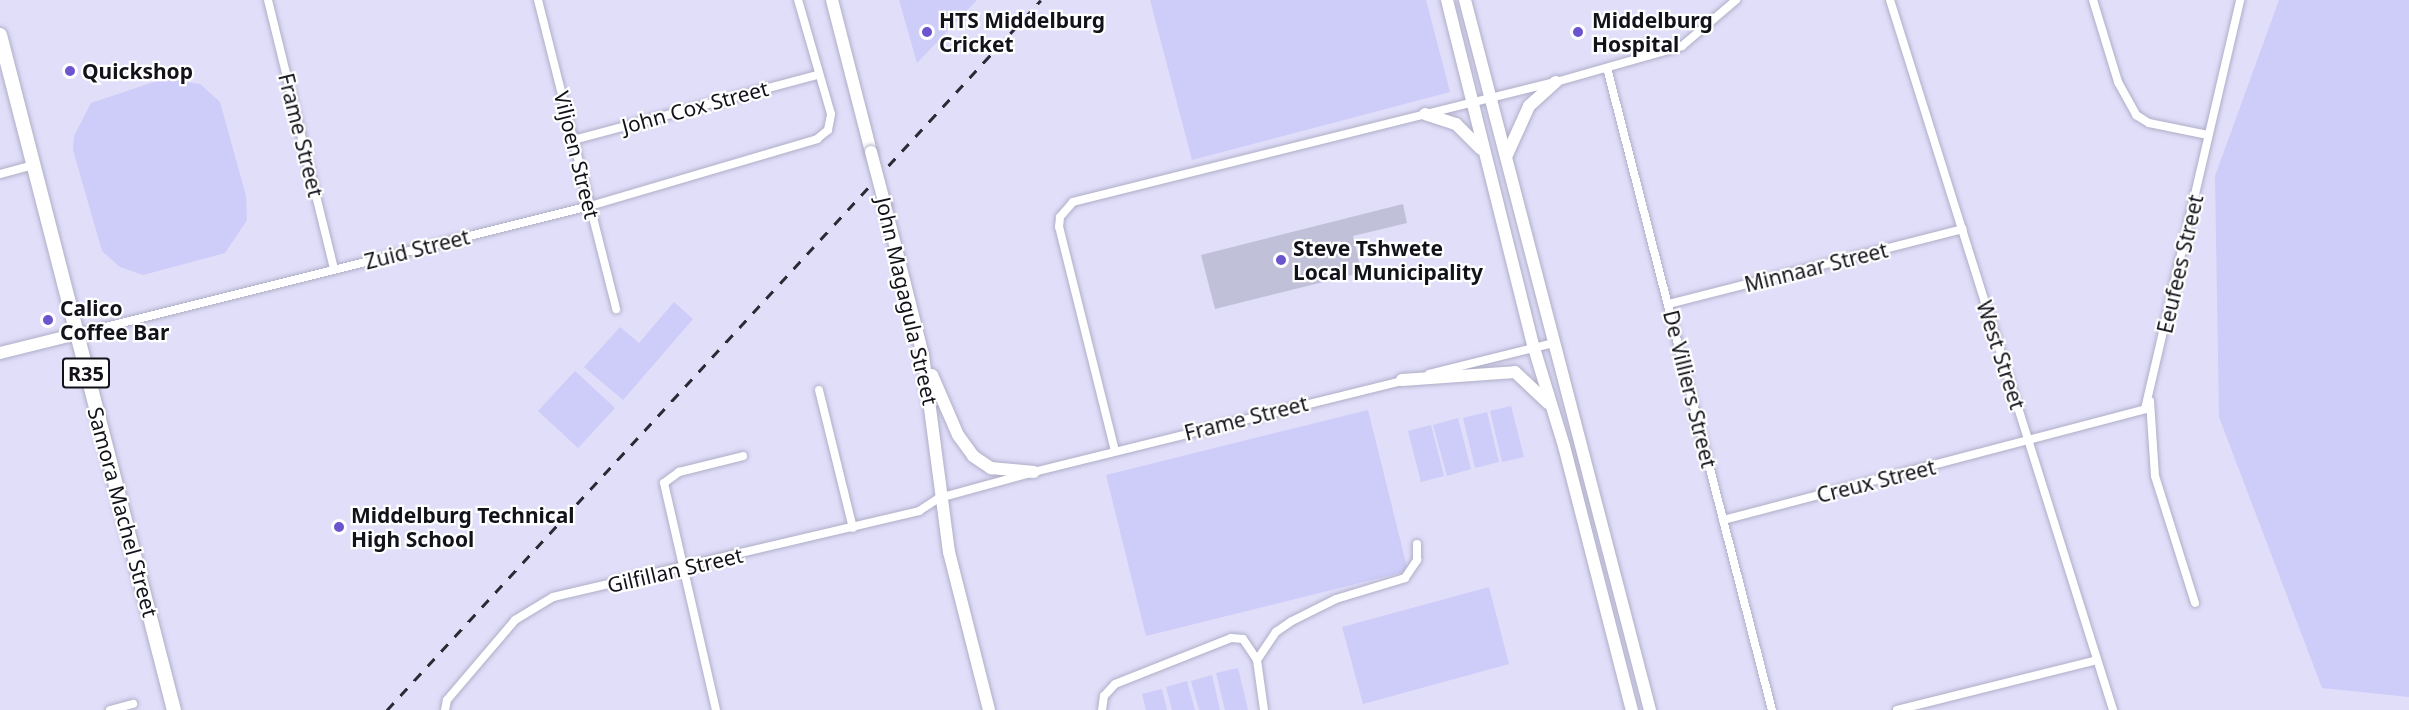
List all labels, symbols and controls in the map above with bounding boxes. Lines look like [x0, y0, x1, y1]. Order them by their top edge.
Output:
place label: HTS Middelburg Cricket [939, 7, 1105, 57]
place label: Middelburg Hospital [1592, 7, 1713, 57]
marker: Middelburg Hospital [1569, 23, 1587, 41]
marker: HTS Middelburg Cricket [920, 25, 934, 39]
place label: Quickshop [82, 58, 193, 84]
marker: Quickshop [63, 64, 77, 78]
street label: Frame Street [273, 71, 329, 199]
street label: John Cox Street [619, 75, 771, 139]
street label: Viljoen Street [549, 89, 605, 221]
street label: Eeufees Street [2152, 192, 2208, 336]
street label: John Magagula Street [871, 195, 943, 407]
street label: Zuid Street [362, 224, 472, 274]
place label: Steve Tshwete Local Municipality [1293, 235, 1483, 285]
street label: Minnaar Street [1742, 237, 1890, 297]
marker: Steve Tshwete Local Municipality [1274, 253, 1288, 267]
place label: Calico Coffee Bar [60, 295, 169, 345]
street label: West Street [1972, 298, 2030, 412]
street label: De Villiers Street [1658, 308, 1722, 470]
marker: Calico Coffee Bar [41, 313, 55, 327]
road number: R35 [62, 356, 110, 390]
street label: Frame Street [1182, 390, 1310, 446]
street label: Samora Machel Street [83, 404, 163, 620]
street label: Creux Street [1814, 454, 1938, 508]
place label: Middelburg Technical High School [351, 502, 575, 552]
marker: Middelburg Technical High School [332, 520, 346, 534]
street label: Gilfillan Street [605, 542, 745, 598]

